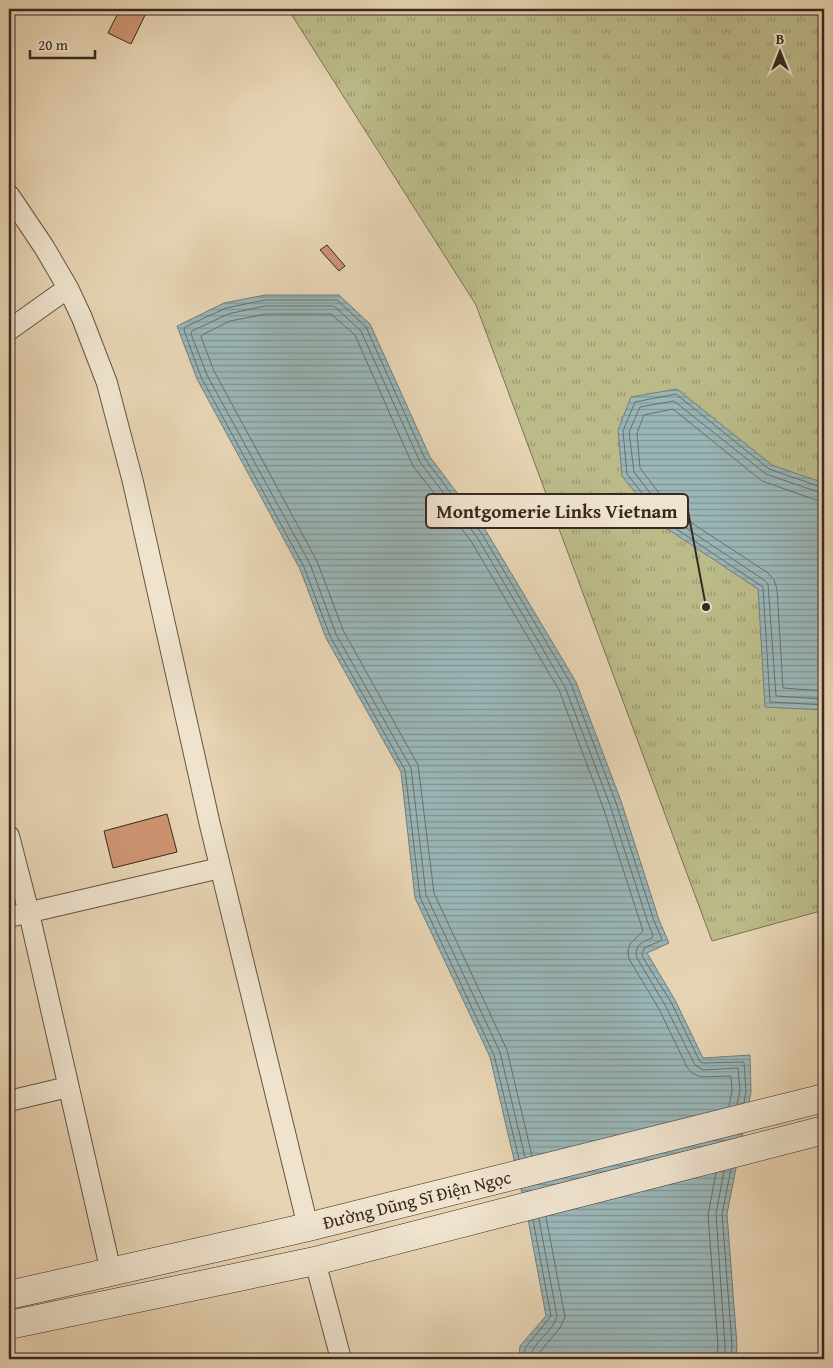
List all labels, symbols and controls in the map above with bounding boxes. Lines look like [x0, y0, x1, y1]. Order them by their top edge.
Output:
scale bar [30, 28, 95, 60]
north arrow [756, 28, 806, 78]
text: B [776, 29, 784, 49]
text: 20 m [38, 34, 69, 55]
callout: Montgomerie Links Vietnam [426, 494, 688, 528]
text: Montgomerie Links Vietnam [436, 497, 678, 525]
street label: Đường Dũng Sĩ Điện Ngọc [320, 1163, 514, 1236]

